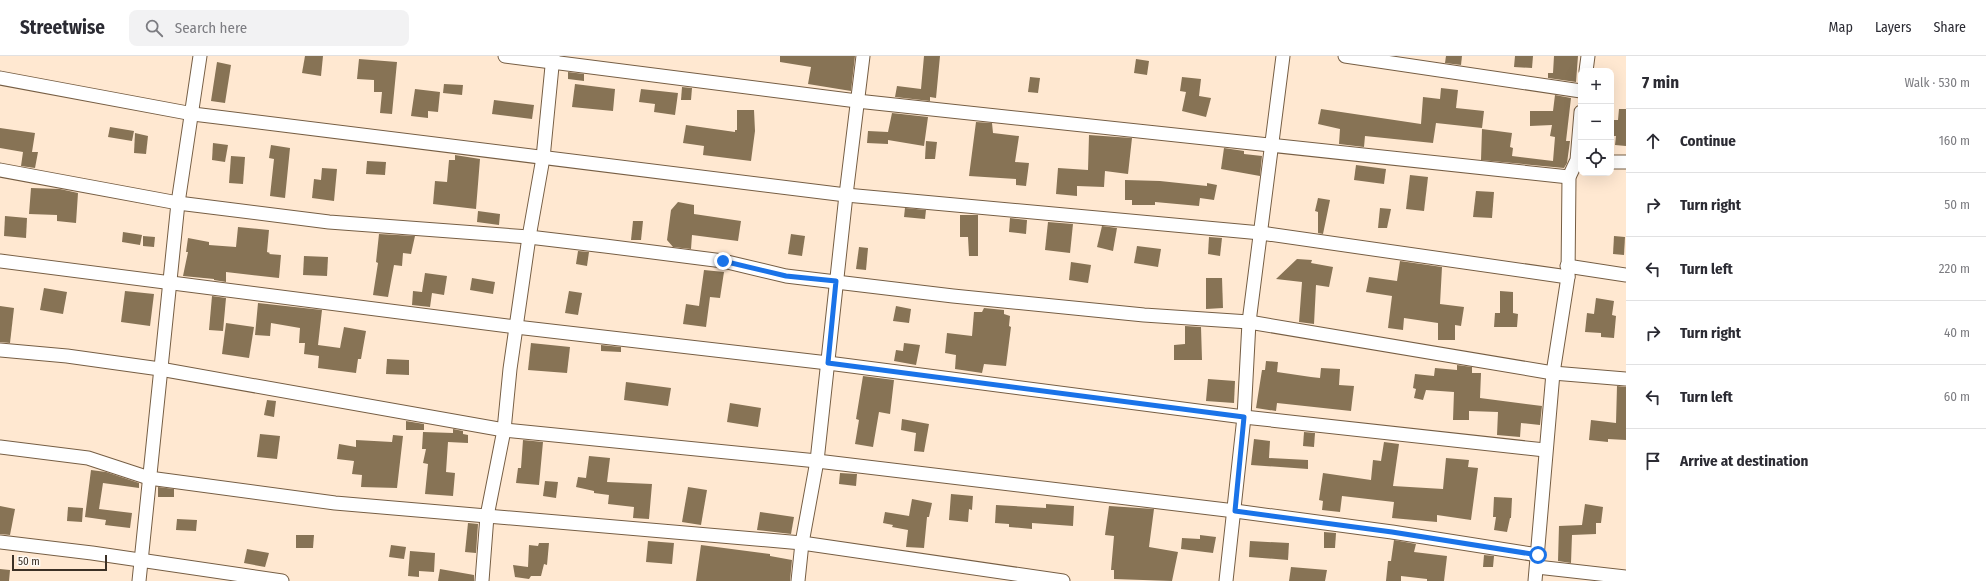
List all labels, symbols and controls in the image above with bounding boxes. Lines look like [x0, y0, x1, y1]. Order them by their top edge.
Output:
search box [129, 10, 409, 46]
text: Streetwise [20, 16, 105, 39]
icon: search [143, 17, 165, 39]
text: Search here [175, 19, 247, 37]
text: Map [1829, 19, 1853, 36]
text: Layers [1875, 19, 1911, 36]
text: Share [1933, 19, 1966, 36]
map controls [1578, 68, 1614, 176]
button: + [1578, 68, 1614, 104]
text: 7 min [1642, 72, 1679, 93]
text: Walk · 530 m [1904, 75, 1970, 90]
button: − [1578, 104, 1614, 140]
icon: ahead [1642, 130, 1664, 152]
text: Continue [1680, 132, 1736, 150]
text: 160 m [1939, 133, 1970, 148]
button: locate [1578, 140, 1614, 176]
icon: right [1642, 194, 1664, 216]
text: Turn right [1680, 196, 1741, 214]
text: 50 m [1944, 197, 1970, 212]
route end [714, 252, 732, 270]
icon: left [1642, 258, 1664, 280]
text: Turn left [1680, 260, 1733, 278]
text: 220 m [1939, 261, 1970, 276]
icon: right [1642, 322, 1664, 344]
text: Turn right [1680, 324, 1741, 342]
text: 40 m [1944, 325, 1970, 340]
icon: left [1642, 386, 1664, 408]
text: Turn left [1680, 388, 1733, 406]
text: 60 m [1944, 389, 1970, 404]
icon: arrive [1642, 450, 1664, 472]
text: Arrive at destination [1680, 452, 1808, 470]
route start [1529, 546, 1547, 564]
scale bar [12, 553, 107, 572]
text: 50 m [18, 555, 40, 568]

